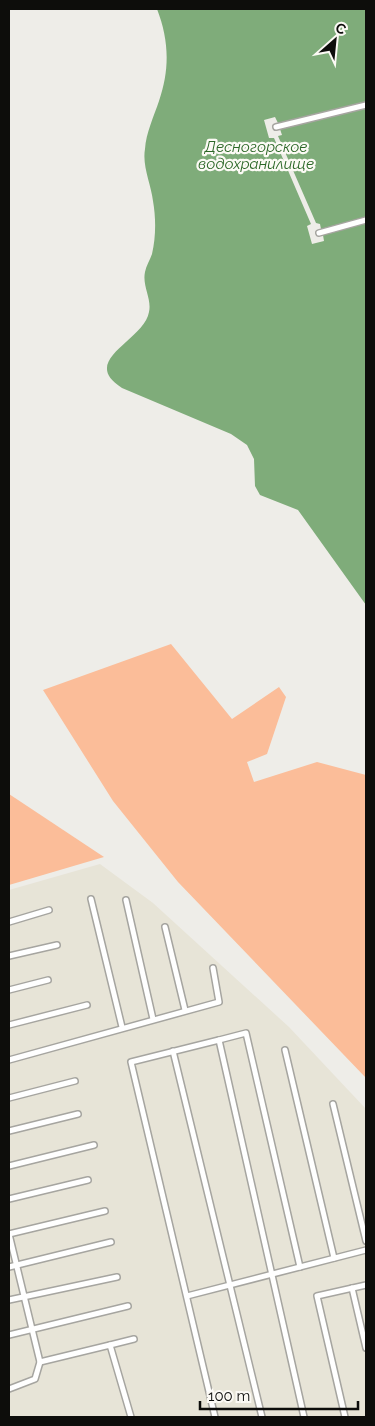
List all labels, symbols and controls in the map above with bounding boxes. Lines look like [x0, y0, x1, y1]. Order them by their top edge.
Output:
north arrow [310, 15, 360, 65]
text: С [333, 19, 349, 38]
water label: Десногорское водохранилище [198, 138, 314, 173]
scale bar [200, 1378, 358, 1410]
text: 100 m [208, 1387, 250, 1405]

